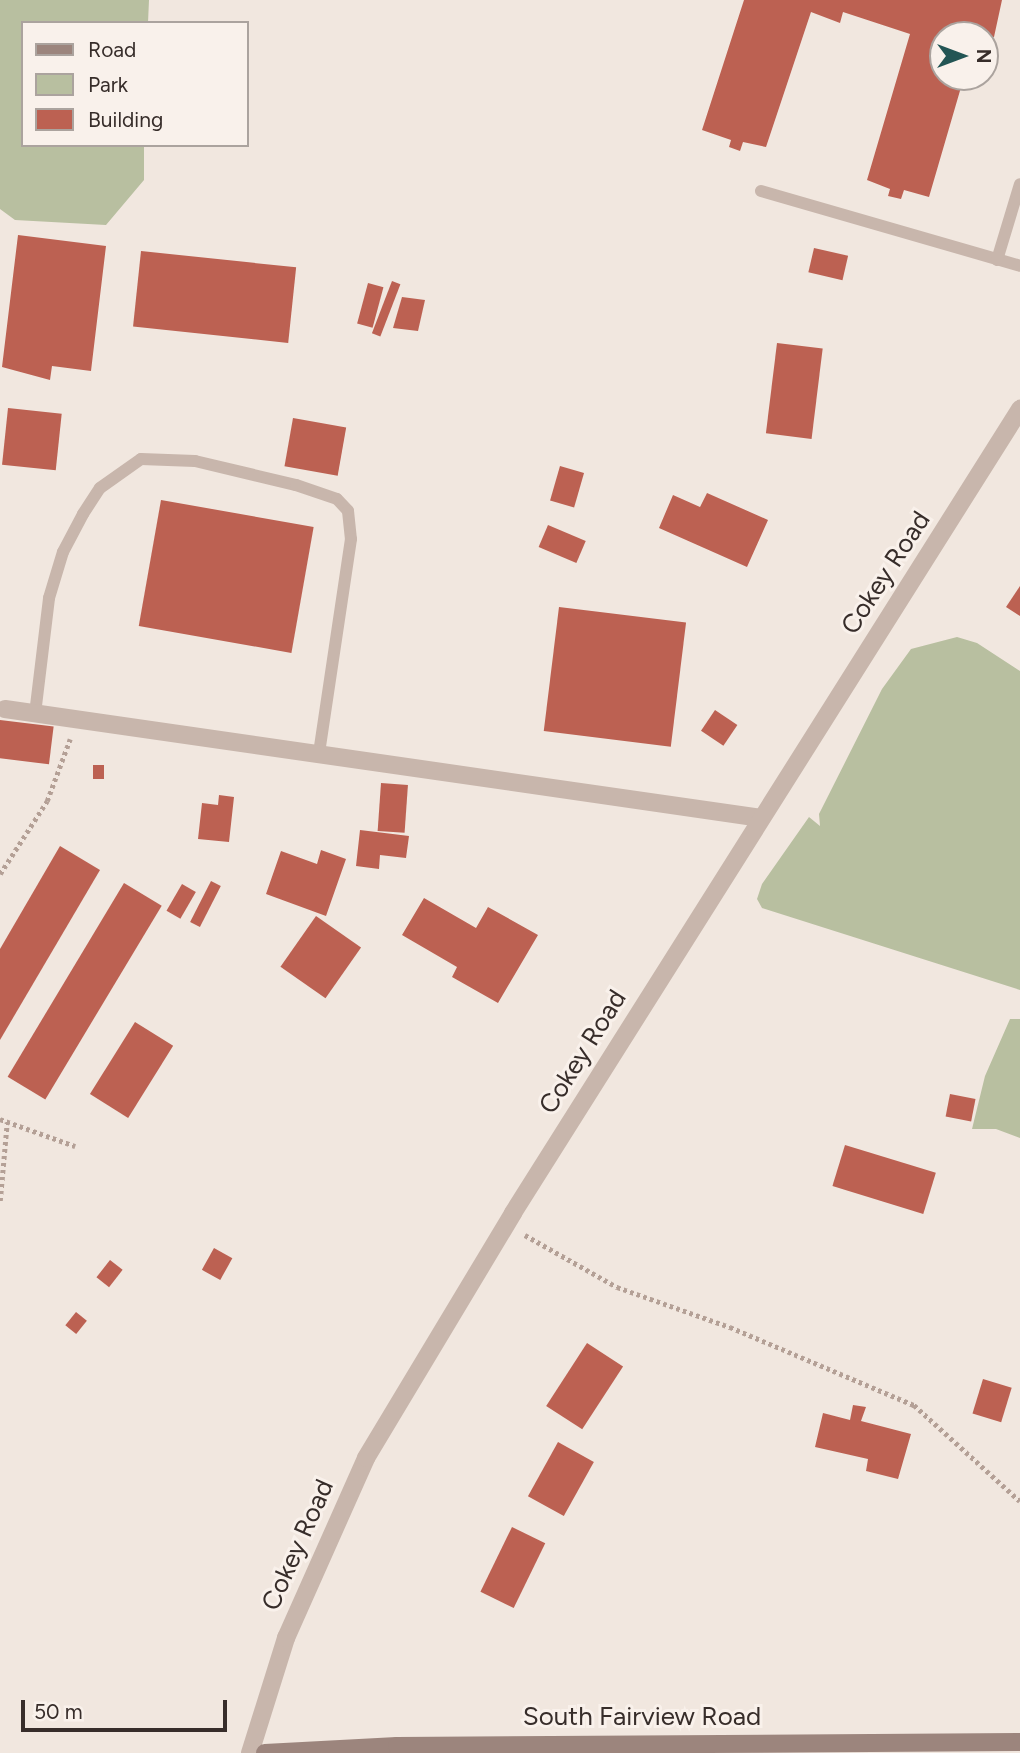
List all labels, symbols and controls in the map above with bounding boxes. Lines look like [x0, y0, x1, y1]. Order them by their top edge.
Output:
legend [21, 21, 248, 147]
north arrow [929, 21, 999, 91]
text: Road [88, 37, 136, 62]
text: N [972, 49, 995, 63]
text: Park [88, 72, 128, 97]
text: Building [88, 107, 163, 132]
street label: Cokey Road [835, 506, 937, 640]
street label: Cokey Road [533, 984, 633, 1120]
street label: Cokey Road [255, 1475, 341, 1615]
scale bar [24, 1686, 231, 1730]
text: 50 m [34, 1699, 83, 1724]
street label: South Fairview Road [523, 1701, 761, 1733]

